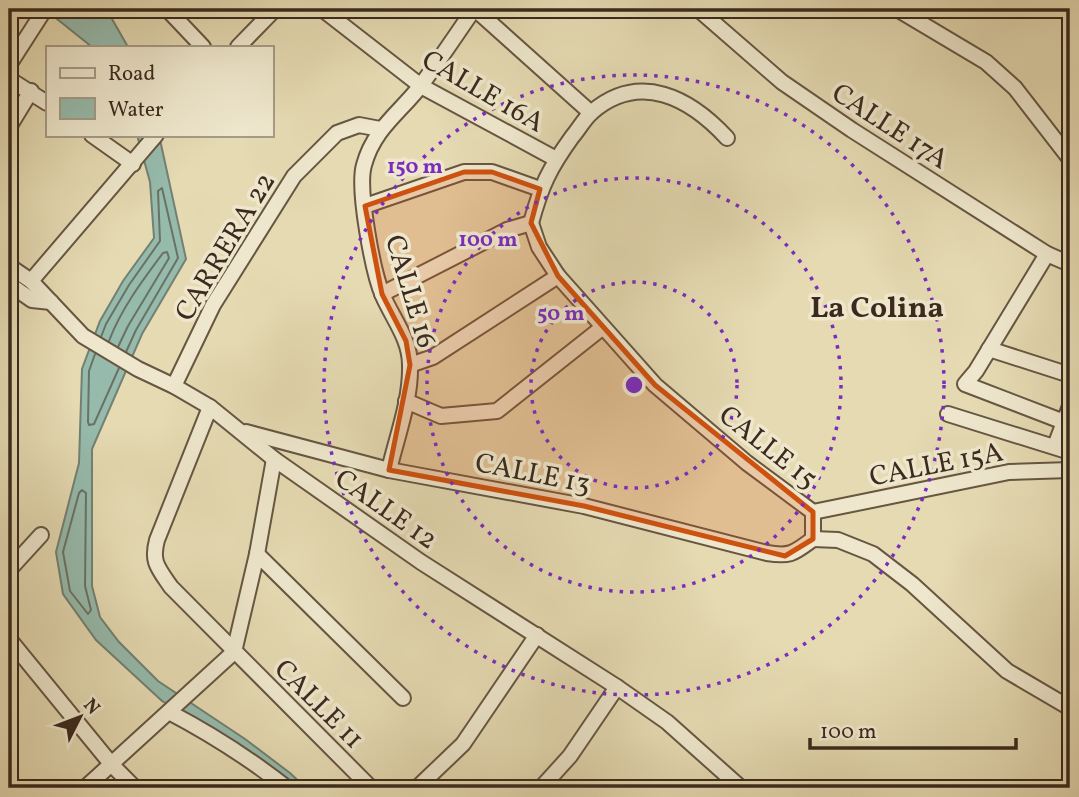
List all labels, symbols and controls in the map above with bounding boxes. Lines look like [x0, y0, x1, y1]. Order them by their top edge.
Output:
street label: CALLE 16A [414, 41, 552, 143]
legend [46, 46, 273, 136]
text: Road [108, 60, 155, 89]
street label: CALLE 17A [823, 75, 956, 180]
text: Water [108, 96, 164, 125]
text: 150 m [387, 153, 443, 182]
street label: CARRERA 22 [166, 166, 286, 329]
text: 100 m [458, 226, 518, 255]
street label: CALLE 16 [374, 230, 445, 353]
district label: La Colina [810, 288, 944, 330]
text: 50 m [537, 300, 585, 329]
centre of rings [622, 373, 646, 397]
street label: CALLE 15 [710, 397, 825, 499]
street label: CALLE 15A [866, 433, 1007, 498]
street label: CALLE 13 [472, 444, 593, 505]
street label: CALLE 12 [326, 460, 445, 560]
street label: CALLE 11 [265, 651, 372, 758]
north arrow [46, 682, 116, 752]
text: N [77, 693, 106, 721]
scale bar [810, 706, 1016, 750]
text: 100 m [820, 718, 877, 747]

